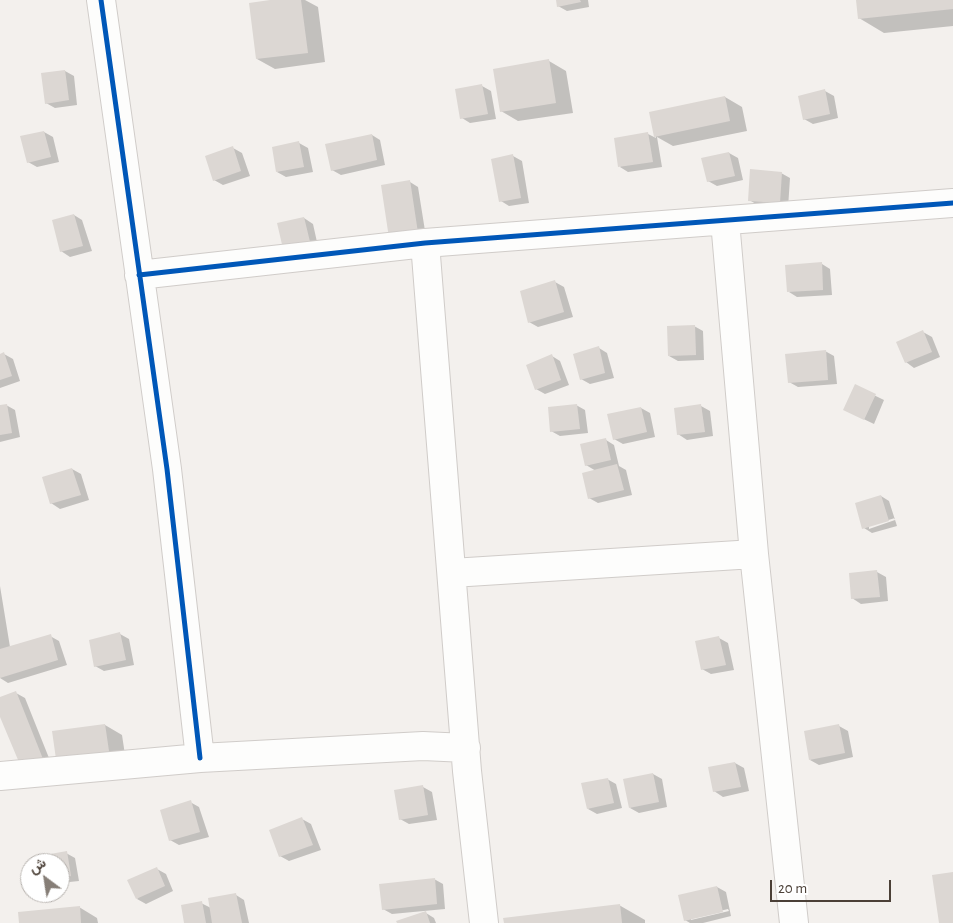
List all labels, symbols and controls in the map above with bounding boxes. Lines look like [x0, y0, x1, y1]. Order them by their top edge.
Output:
north arrow [20, 853, 70, 903]
text: ش [27, 856, 49, 876]
scale bar [773, 870, 894, 902]
text: 20 m [778, 881, 807, 896]

